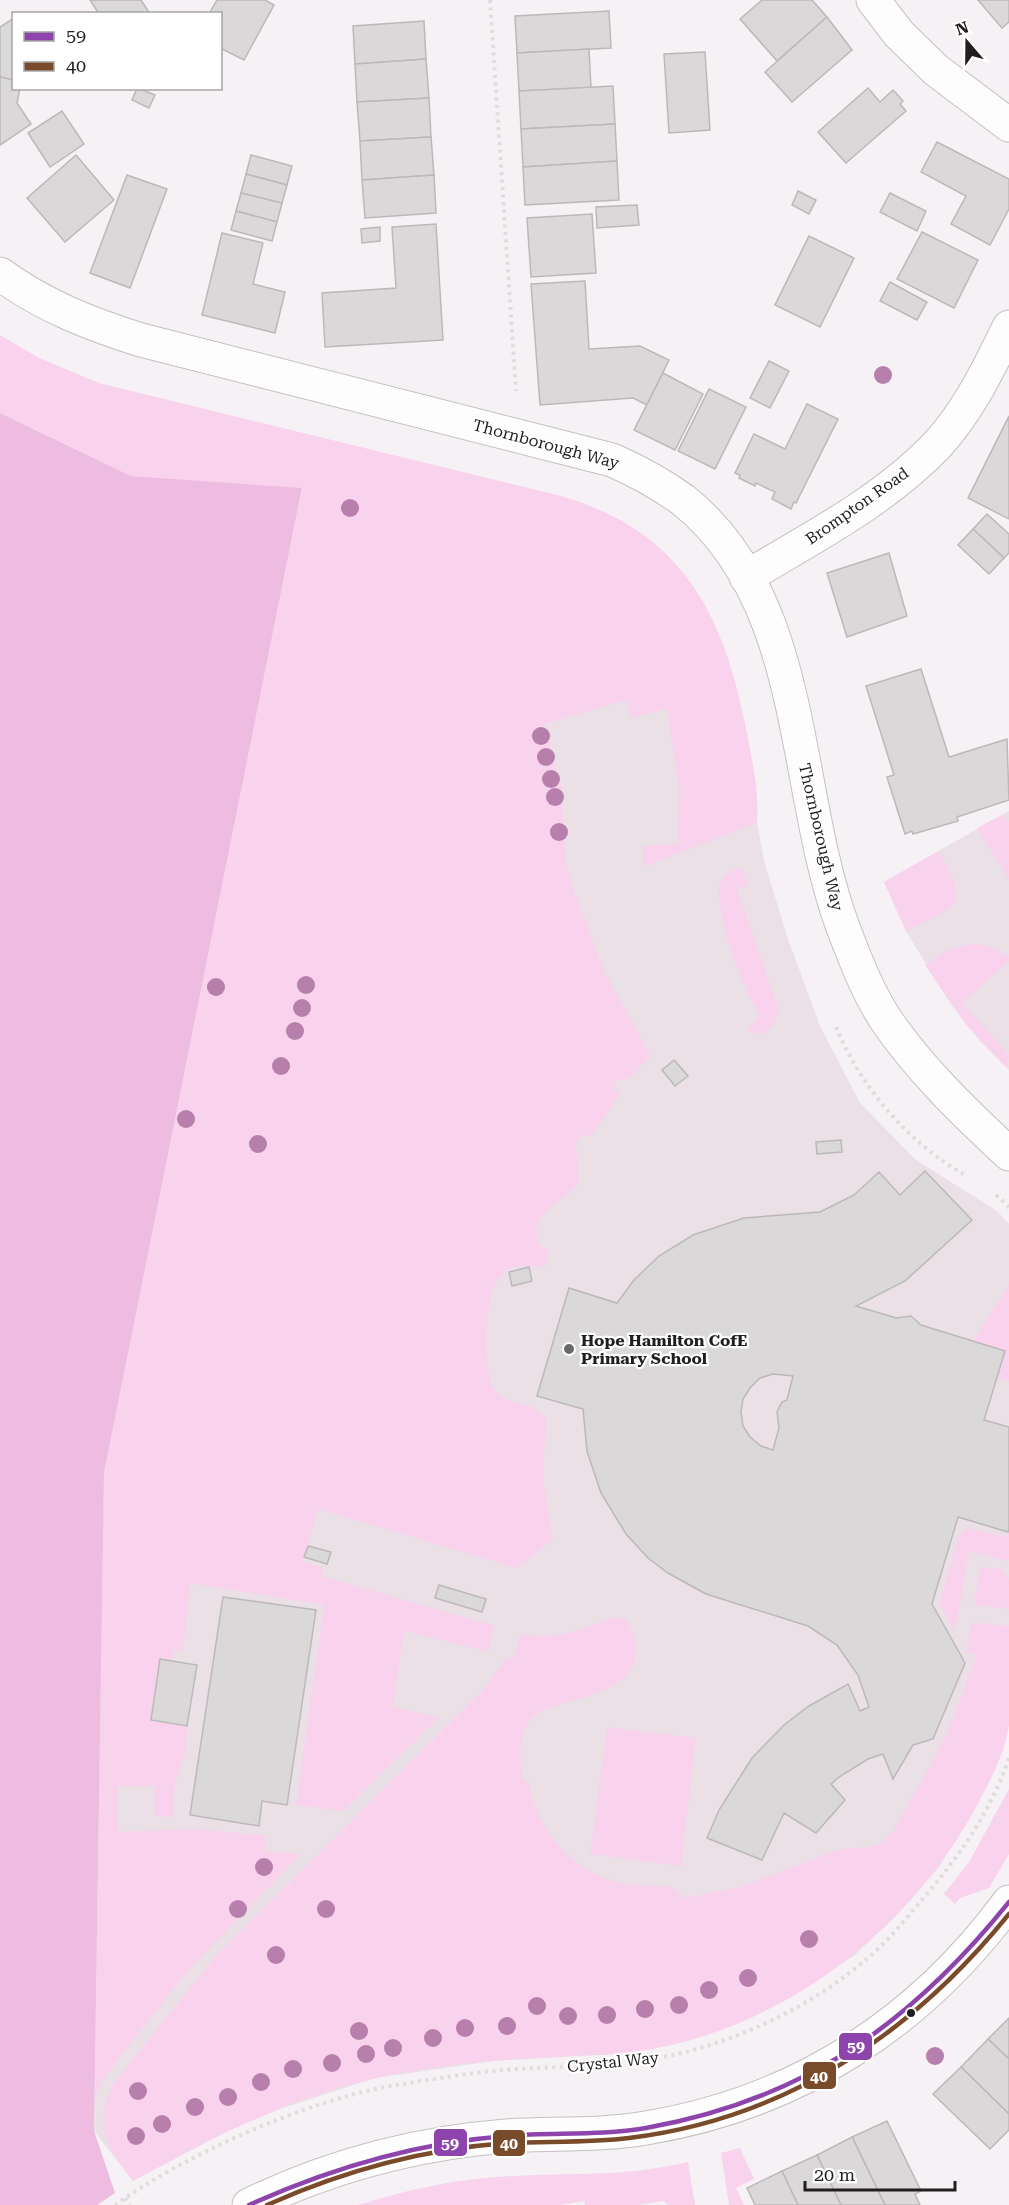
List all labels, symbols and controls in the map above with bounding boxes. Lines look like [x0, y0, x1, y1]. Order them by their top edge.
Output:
legend [12, 12, 222, 90]
north arrow [937, 12, 997, 72]
text: N [953, 17, 971, 39]
text: 59 [66, 25, 86, 46]
text: 40 [66, 55, 86, 76]
street label: Thornborough Way [471, 415, 622, 473]
street label: Brompton Road [802, 463, 912, 549]
street label: Thornborough Way [795, 761, 847, 913]
place label: Hope Hamilton CofE Primary School [581, 1331, 747, 1368]
marker: Hope Hamilton CofE Primary School [562, 1342, 576, 1356]
unlabelled marker [905, 2007, 917, 2019]
line badge: 59 [838, 2032, 873, 2061]
text: 59 [847, 2037, 865, 2056]
street label: Crystal Way [566, 2048, 660, 2076]
line badge: 40 [802, 2061, 837, 2090]
text: 40 [810, 2067, 828, 2086]
line badge: 59 [433, 2128, 468, 2157]
line badge: 40 [492, 2129, 526, 2157]
text: 59 [441, 2134, 459, 2153]
text: 40 [500, 2134, 518, 2153]
scale bar [805, 2154, 955, 2192]
text: 20 m [814, 2164, 855, 2185]

